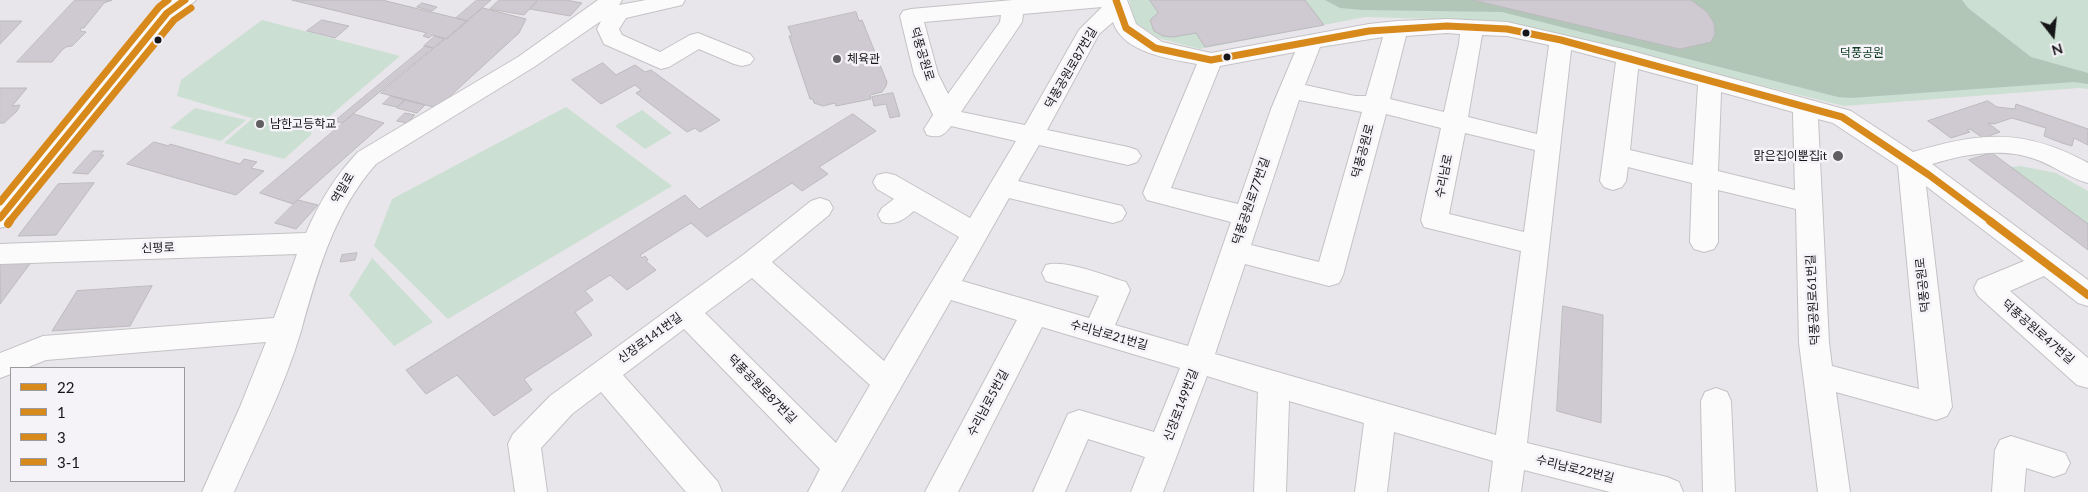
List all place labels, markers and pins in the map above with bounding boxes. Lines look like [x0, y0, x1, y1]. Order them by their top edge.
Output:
unlabelled marker [1521, 28, 1531, 38]
unlabelled marker [153, 35, 163, 45]
place label: 체육관 [847, 52, 880, 66]
unlabelled marker [1222, 52, 1232, 62]
marker: 체육관 [831, 53, 843, 65]
place label: 남한고등학교 [270, 117, 336, 131]
marker: 남한고등학교 [254, 118, 266, 130]
place label: 맑은집이뿐집it [1754, 149, 1827, 163]
marker: 맑은집이뿐집it [1831, 149, 1845, 163]

